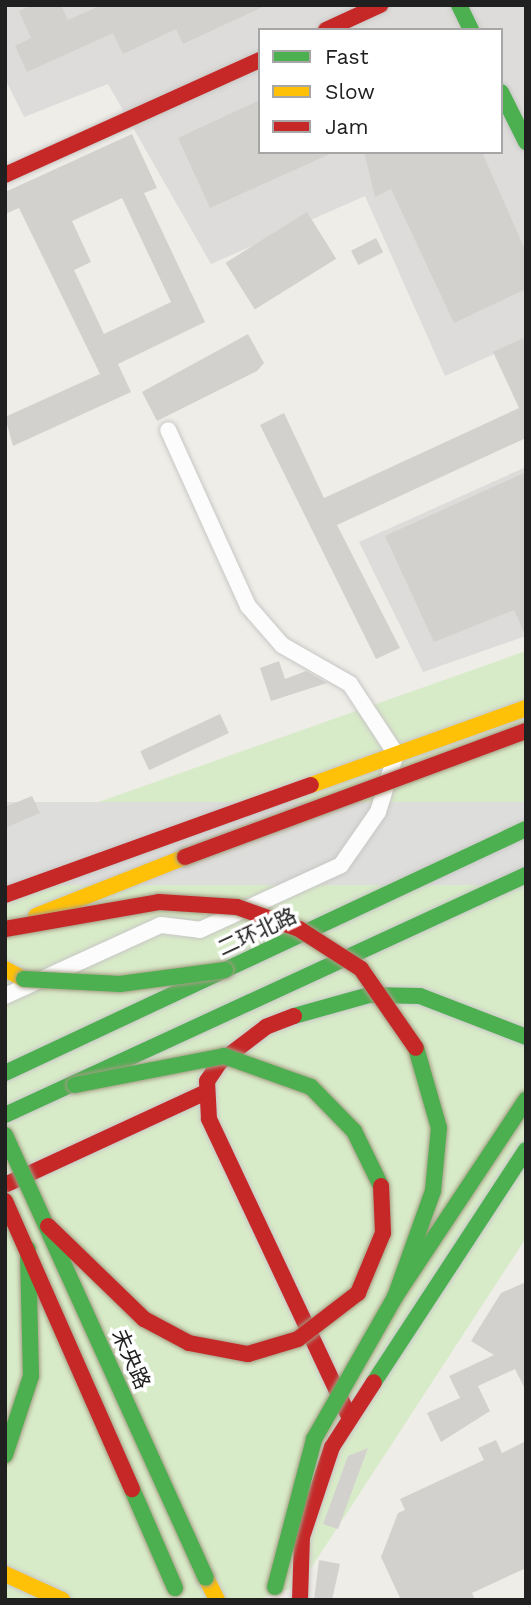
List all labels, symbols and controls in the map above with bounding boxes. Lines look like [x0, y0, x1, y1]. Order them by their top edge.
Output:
legend [258, 28, 503, 154]
text: Fast [325, 44, 369, 69]
text: Slow [325, 79, 375, 104]
text: Jam [325, 114, 368, 139]
street label: 二环北路 [214, 903, 300, 961]
street label: 未央路 [107, 1325, 155, 1393]

